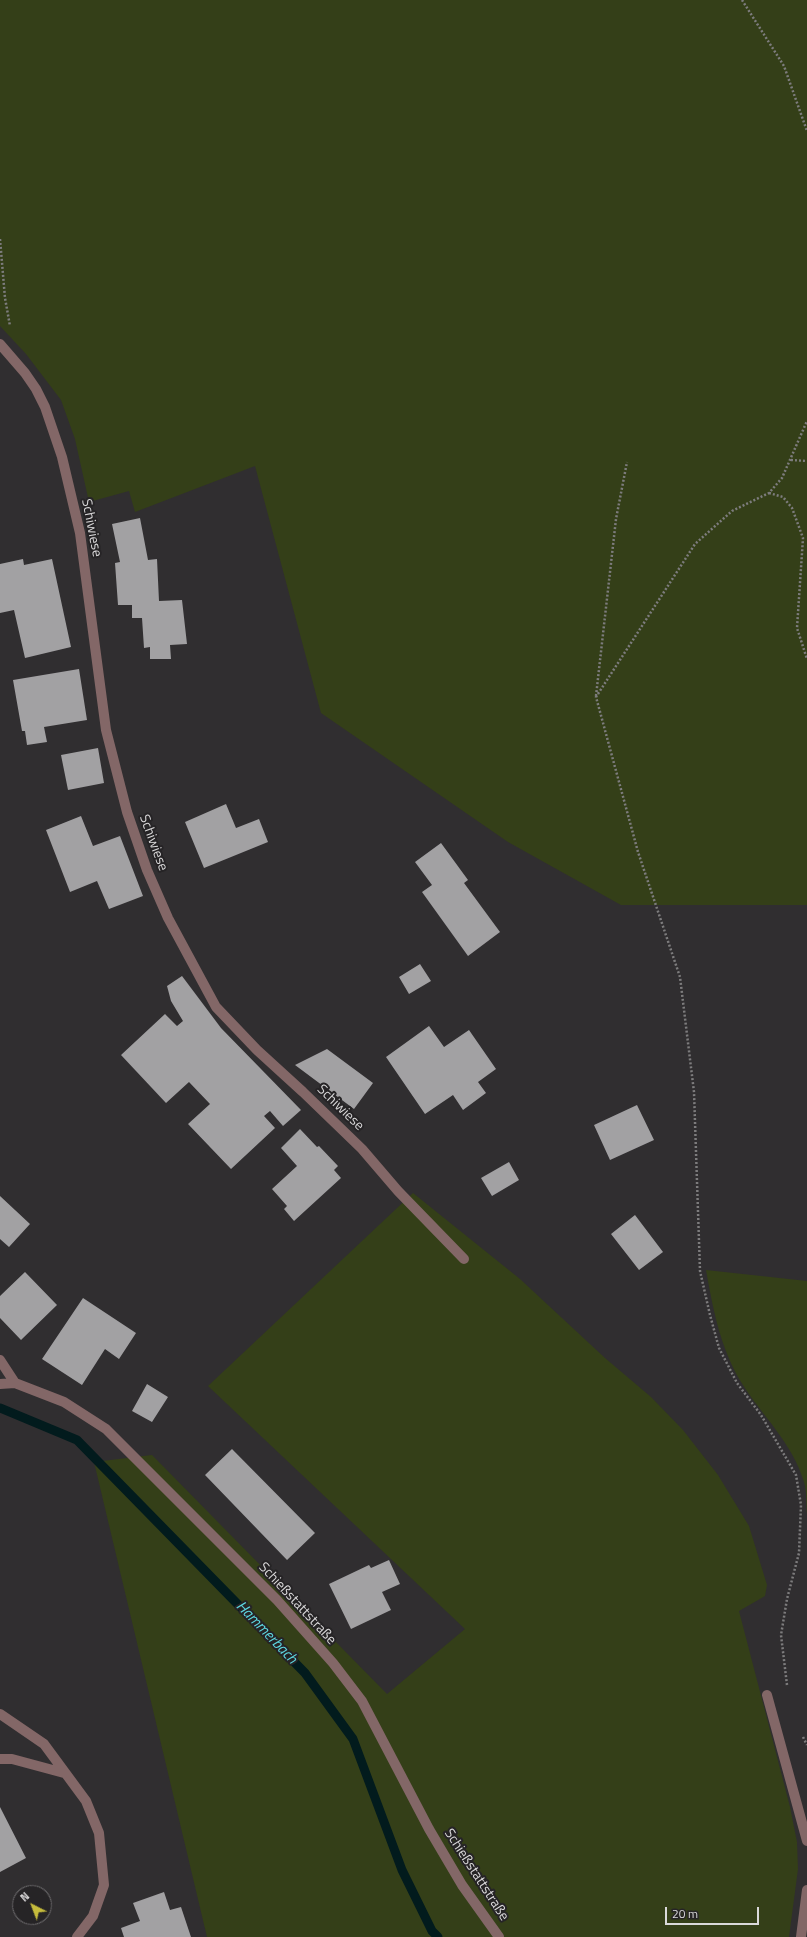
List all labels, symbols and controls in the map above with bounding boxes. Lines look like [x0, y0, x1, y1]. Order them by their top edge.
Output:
street label: Schiwiese [77, 498, 105, 558]
street label: Schiwiese [135, 813, 171, 873]
street label: Schiwiese [313, 1082, 367, 1134]
street label: Schießstattstraße [255, 1559, 339, 1649]
water label: Hammerbach [232, 1598, 300, 1668]
street label: Schießstattstraße [440, 1826, 512, 1924]
north arrow [12, 1885, 52, 1925]
text: N [16, 1888, 33, 1905]
scale bar [667, 1899, 761, 1925]
text: 20 m [672, 1904, 698, 1923]

